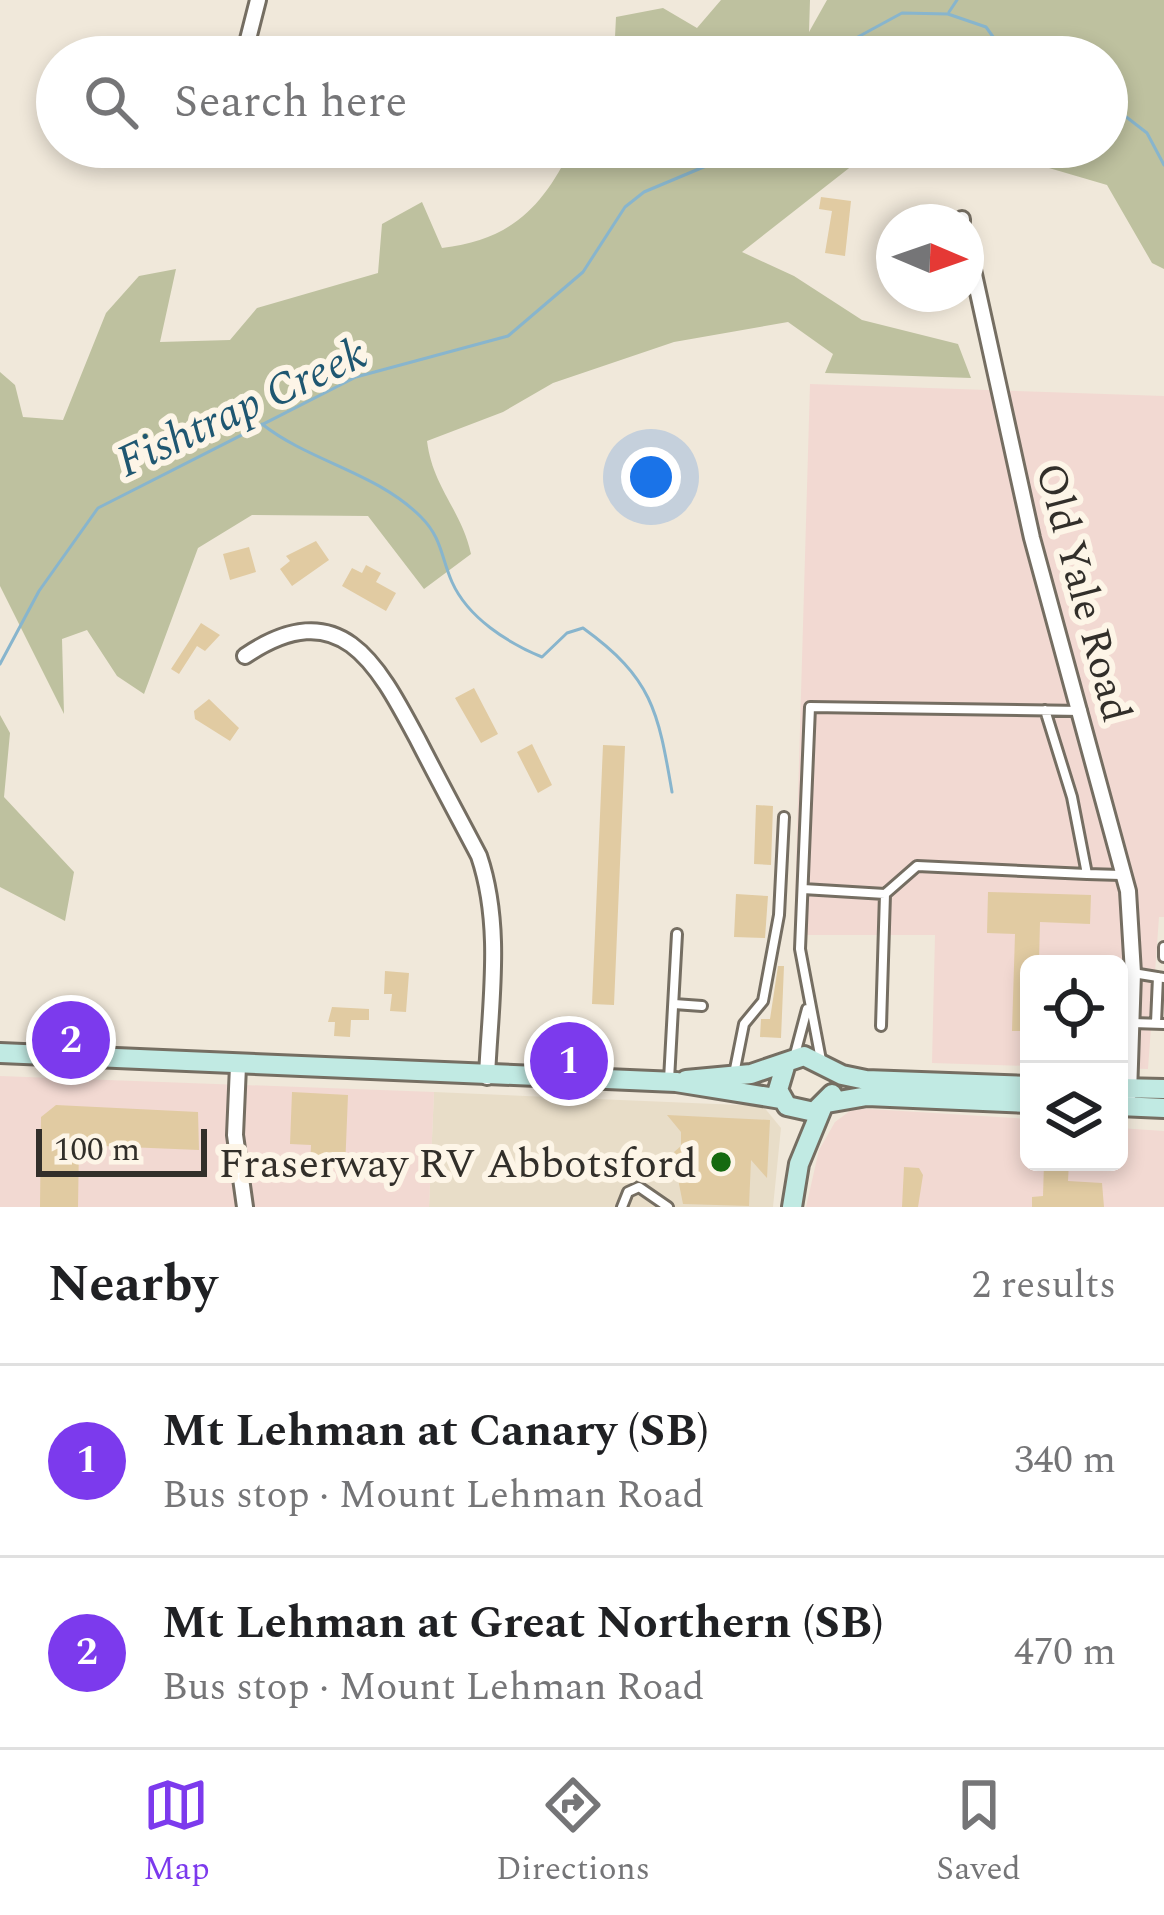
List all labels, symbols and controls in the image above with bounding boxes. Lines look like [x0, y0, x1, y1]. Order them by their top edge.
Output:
search box [36, 36, 1128, 168]
text: Search here [174, 68, 407, 137]
icon: search [78, 69, 144, 135]
north arrow [876, 204, 984, 312]
water label: Fishtrap Creek [105, 320, 379, 496]
your location [621, 447, 681, 507]
street label: Old Yale Road [1018, 456, 1147, 729]
map controls [1020, 955, 1128, 1171]
button: locate [1020, 955, 1128, 1063]
pin: 2 [32, 995, 110, 1085]
pin: 1 [530, 1016, 608, 1106]
button: layers [1020, 1063, 1128, 1171]
scale bar [36, 1123, 207, 1176]
text: 100 m [54, 1125, 140, 1175]
place label: Fraserway RV Abbotsford [218, 1133, 697, 1196]
marker: Fraserway RV Abbotsford [708, 1149, 734, 1175]
text: Nearby [48, 1246, 217, 1324]
text: 2 results [972, 1256, 1116, 1315]
text: Mt Lehman at Canary (SB) [162, 1397, 709, 1466]
text: 1 [76, 1431, 98, 1490]
text: 340 m [1014, 1431, 1116, 1490]
text: Bus stop · Mount Lehman Road [162, 1466, 704, 1525]
text: Mt Lehman at Great Northern (SB) [162, 1589, 884, 1658]
text: 2 [76, 1623, 98, 1682]
text: 470 m [1014, 1623, 1116, 1682]
text: Bus stop · Mount Lehman Road [162, 1658, 704, 1717]
tab: Map [143, 1772, 210, 1894]
tab: Directions [496, 1772, 650, 1894]
tab: Saved [936, 1772, 1021, 1894]

